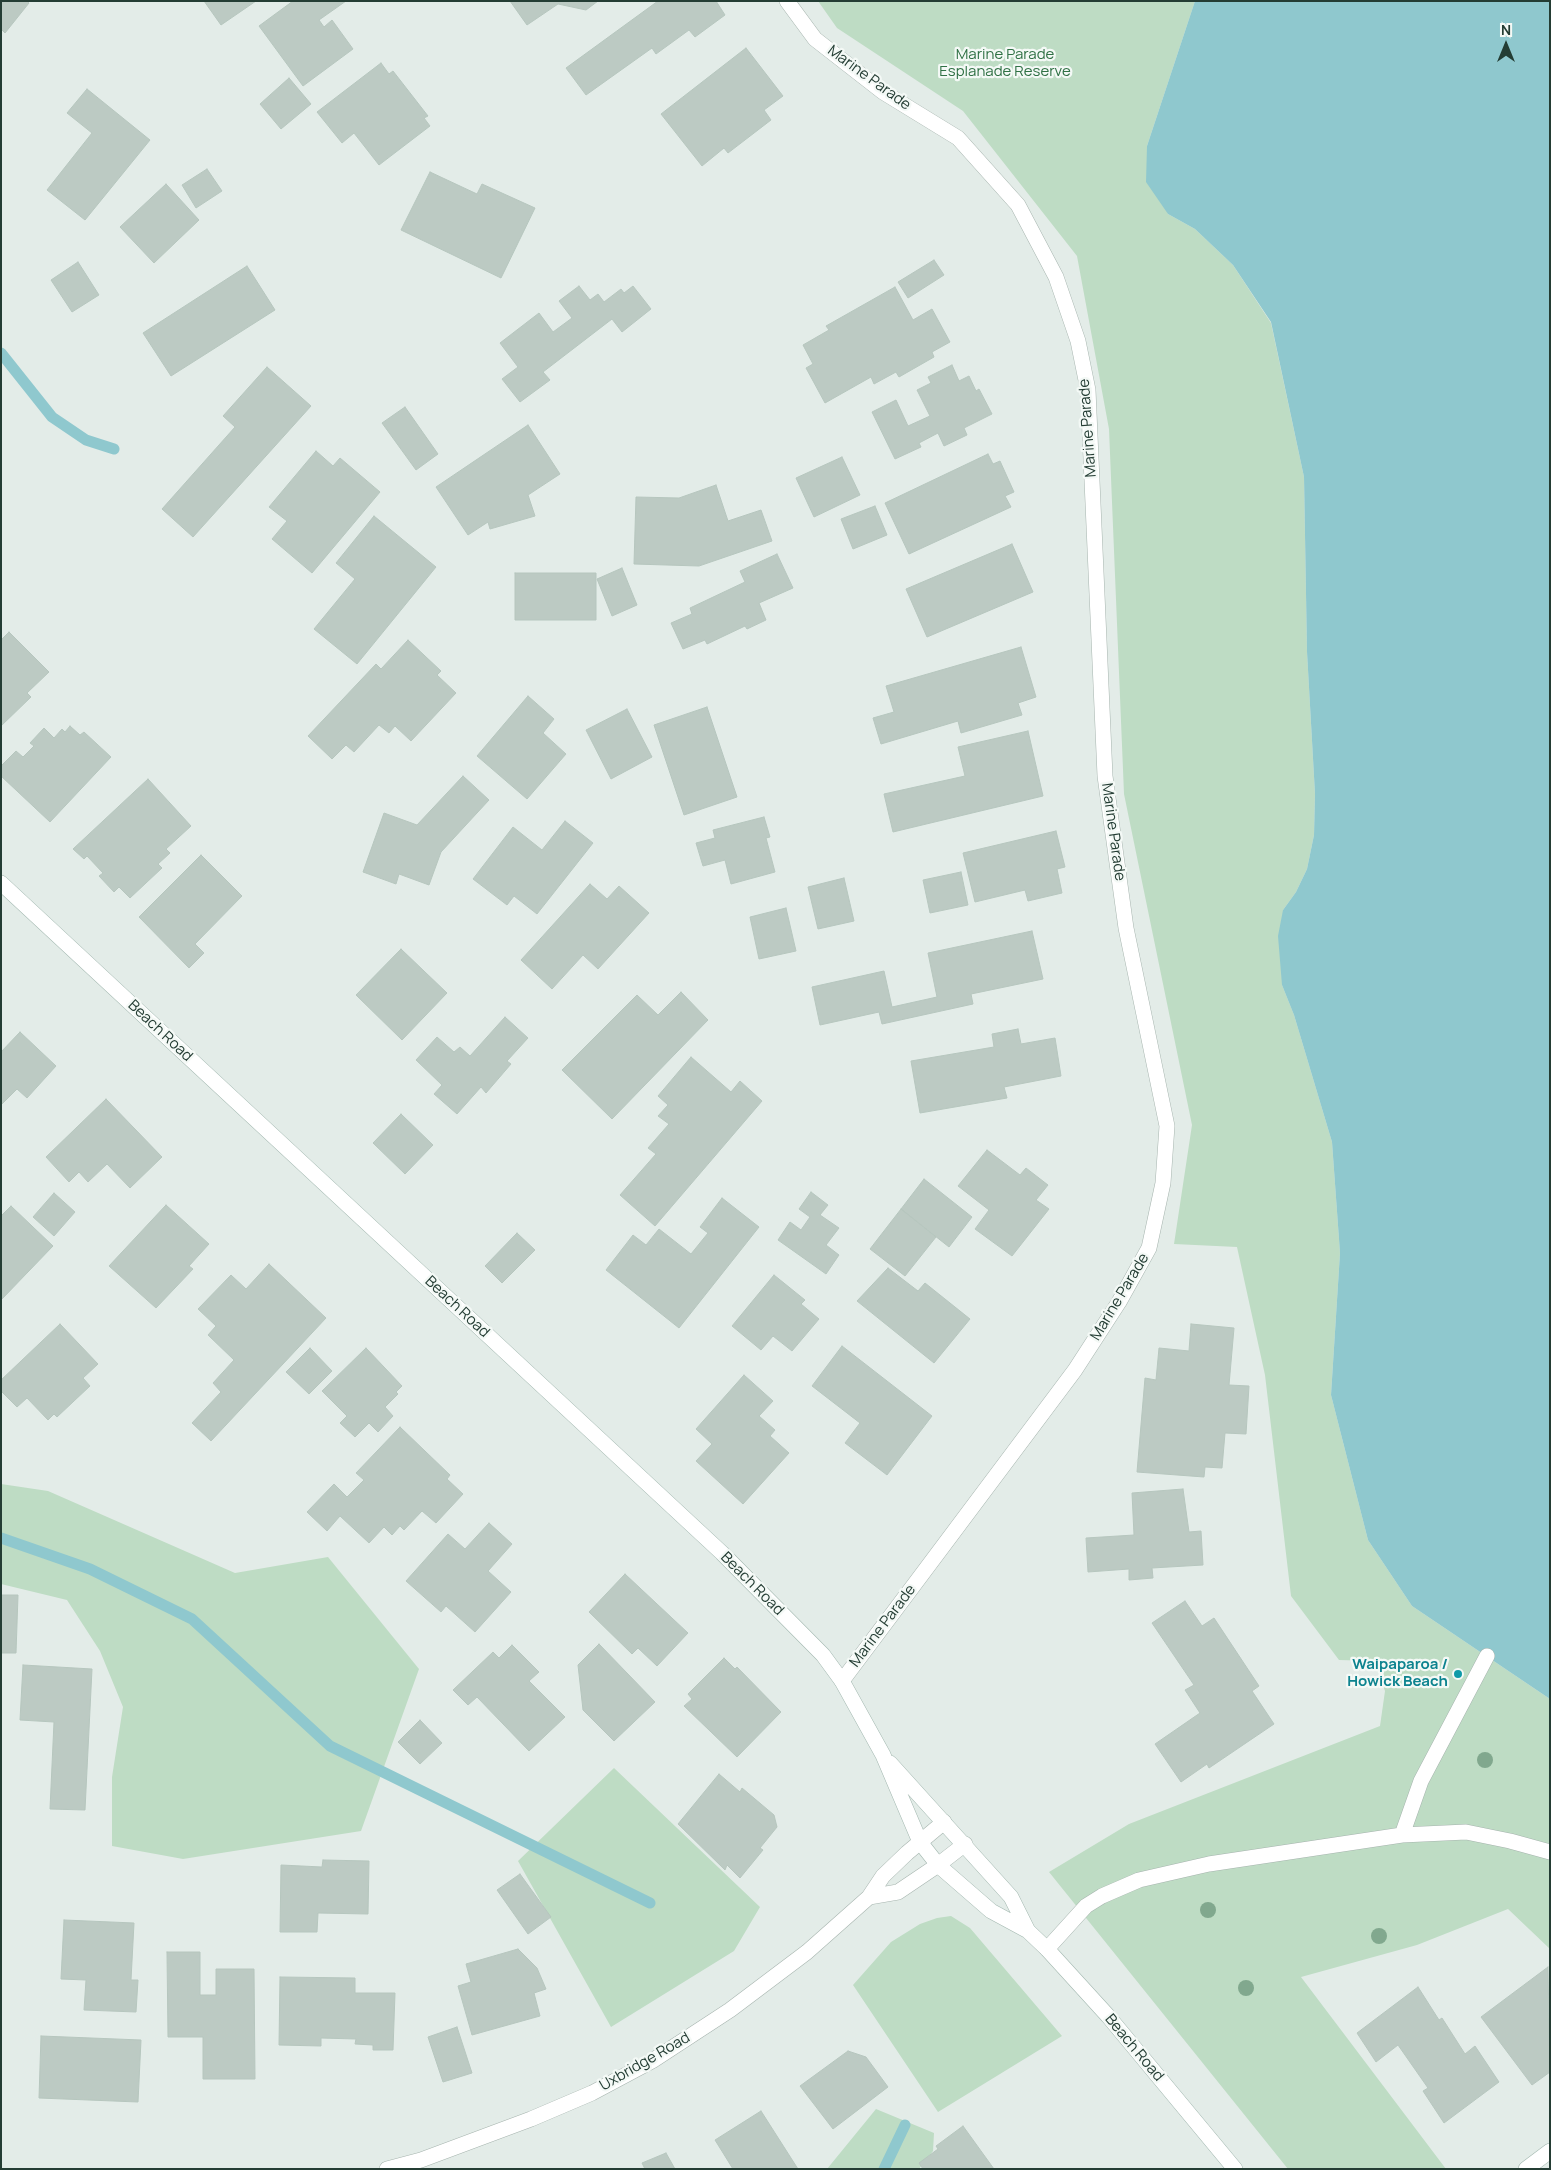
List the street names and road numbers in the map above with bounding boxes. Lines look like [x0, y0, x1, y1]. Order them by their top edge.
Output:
street label: Marine Parade [824, 42, 914, 114]
street label: Marine Parade [1076, 378, 1100, 478]
street label: Marine Parade [1097, 782, 1129, 882]
street label: Beach Road [124, 996, 196, 1066]
street label: Marine Parade [1087, 1250, 1153, 1344]
street label: Beach Road [421, 1272, 493, 1342]
street label: Beach Road [717, 1549, 787, 1619]
street label: Marine Parade [846, 1581, 920, 1671]
street label: Beach Road [1101, 2011, 1167, 2085]
street label: Uxbridge Road [597, 2029, 693, 2095]

